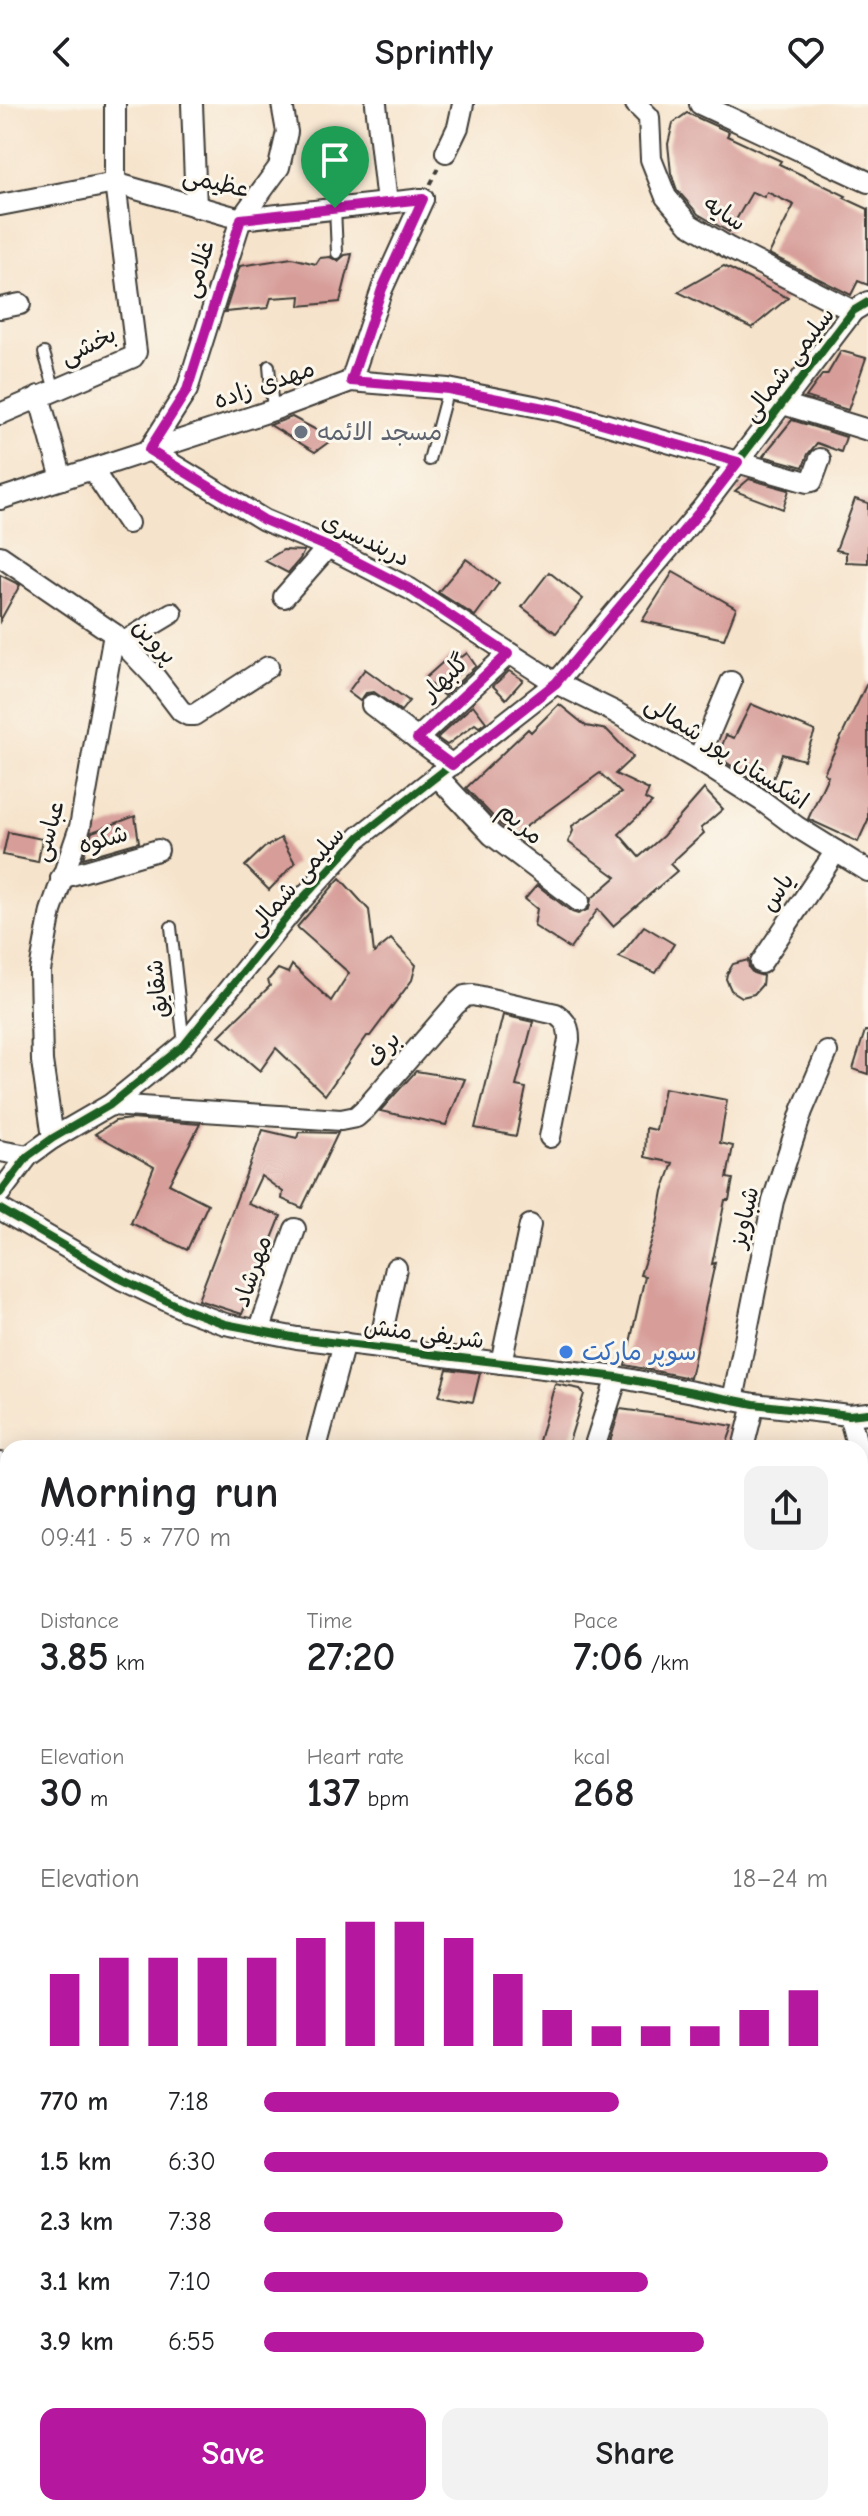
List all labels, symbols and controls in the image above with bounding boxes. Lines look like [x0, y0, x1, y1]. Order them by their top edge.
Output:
icon: back [40, 30, 84, 74]
icon: heart [784, 30, 828, 74]
text: Sprintly [375, 32, 493, 73]
pin [301, 126, 369, 208]
icon: arrive [313, 138, 357, 182]
street label: عظیمی [180, 161, 252, 204]
street label: سایه [699, 189, 751, 237]
street label: غلامی [176, 237, 221, 301]
street label: سلیمی شمالی [736, 301, 841, 427]
street label: بخشی [55, 319, 121, 371]
street label: مهدی زاده [210, 354, 318, 414]
place label: مسجد الائمه [317, 418, 442, 446]
marker: مسجد الائمه [292, 423, 310, 441]
street label: دربندسری [317, 506, 415, 572]
street label: پروین [126, 612, 183, 670]
street label: گلبهار [414, 648, 475, 707]
street label: اشکستان پور شمالی [640, 689, 814, 816]
street label: مریم [490, 796, 549, 853]
street label: عباسی [26, 797, 71, 865]
street label: شکوه [75, 819, 131, 860]
street label: سلیمی شمالی [240, 820, 351, 942]
street label: یاس [754, 867, 800, 917]
street label: شقایق [140, 958, 174, 1020]
street label: برف [360, 1025, 406, 1073]
street label: شباویز [723, 1184, 765, 1252]
street label: مهرشاد [227, 1232, 277, 1310]
street label: شریفی منش [362, 1312, 486, 1355]
place label: سوپر مارکت [582, 1338, 696, 1367]
marker: سوپر مارکت [557, 1343, 575, 1361]
button: share [744, 1466, 828, 1550]
text: Morning run [40, 1467, 279, 1518]
text: 09:41 · 5 × 770 m [40, 1523, 231, 1553]
text: Distance [40, 1608, 119, 1634]
text: Time [307, 1608, 352, 1634]
text: Pace [573, 1608, 618, 1634]
text: 3.85 [40, 1634, 109, 1680]
text: 27:20 [307, 1634, 395, 1680]
text: 7:06 [573, 1634, 643, 1680]
text: km [109, 1650, 145, 1676]
text: /km [643, 1650, 689, 1676]
text: Elevation [40, 1744, 124, 1770]
text: Heart rate [307, 1744, 404, 1770]
text: kcal [573, 1744, 610, 1770]
text: 30 [40, 1770, 83, 1816]
text: 137 [307, 1770, 360, 1816]
text: 268 [573, 1770, 635, 1816]
text: m [83, 1786, 108, 1812]
text: bpm [360, 1786, 409, 1812]
text: Elevation [40, 1864, 140, 1894]
text: 18–24 m [732, 1864, 828, 1894]
text: 770 m [40, 2087, 108, 2117]
text: 7:18 [168, 2087, 209, 2117]
text: 1.5 km [40, 2147, 111, 2177]
text: 6:30 [168, 2147, 216, 2177]
text: 2.3 km [40, 2207, 113, 2237]
text: 7:38 [168, 2207, 212, 2237]
text: 3.1 km [40, 2267, 110, 2297]
text: 7:10 [168, 2267, 211, 2297]
text: 3.9 km [40, 2327, 114, 2357]
text: 6:55 [168, 2327, 215, 2357]
button: Save [40, 2408, 426, 2500]
button: Share [442, 2408, 828, 2500]

